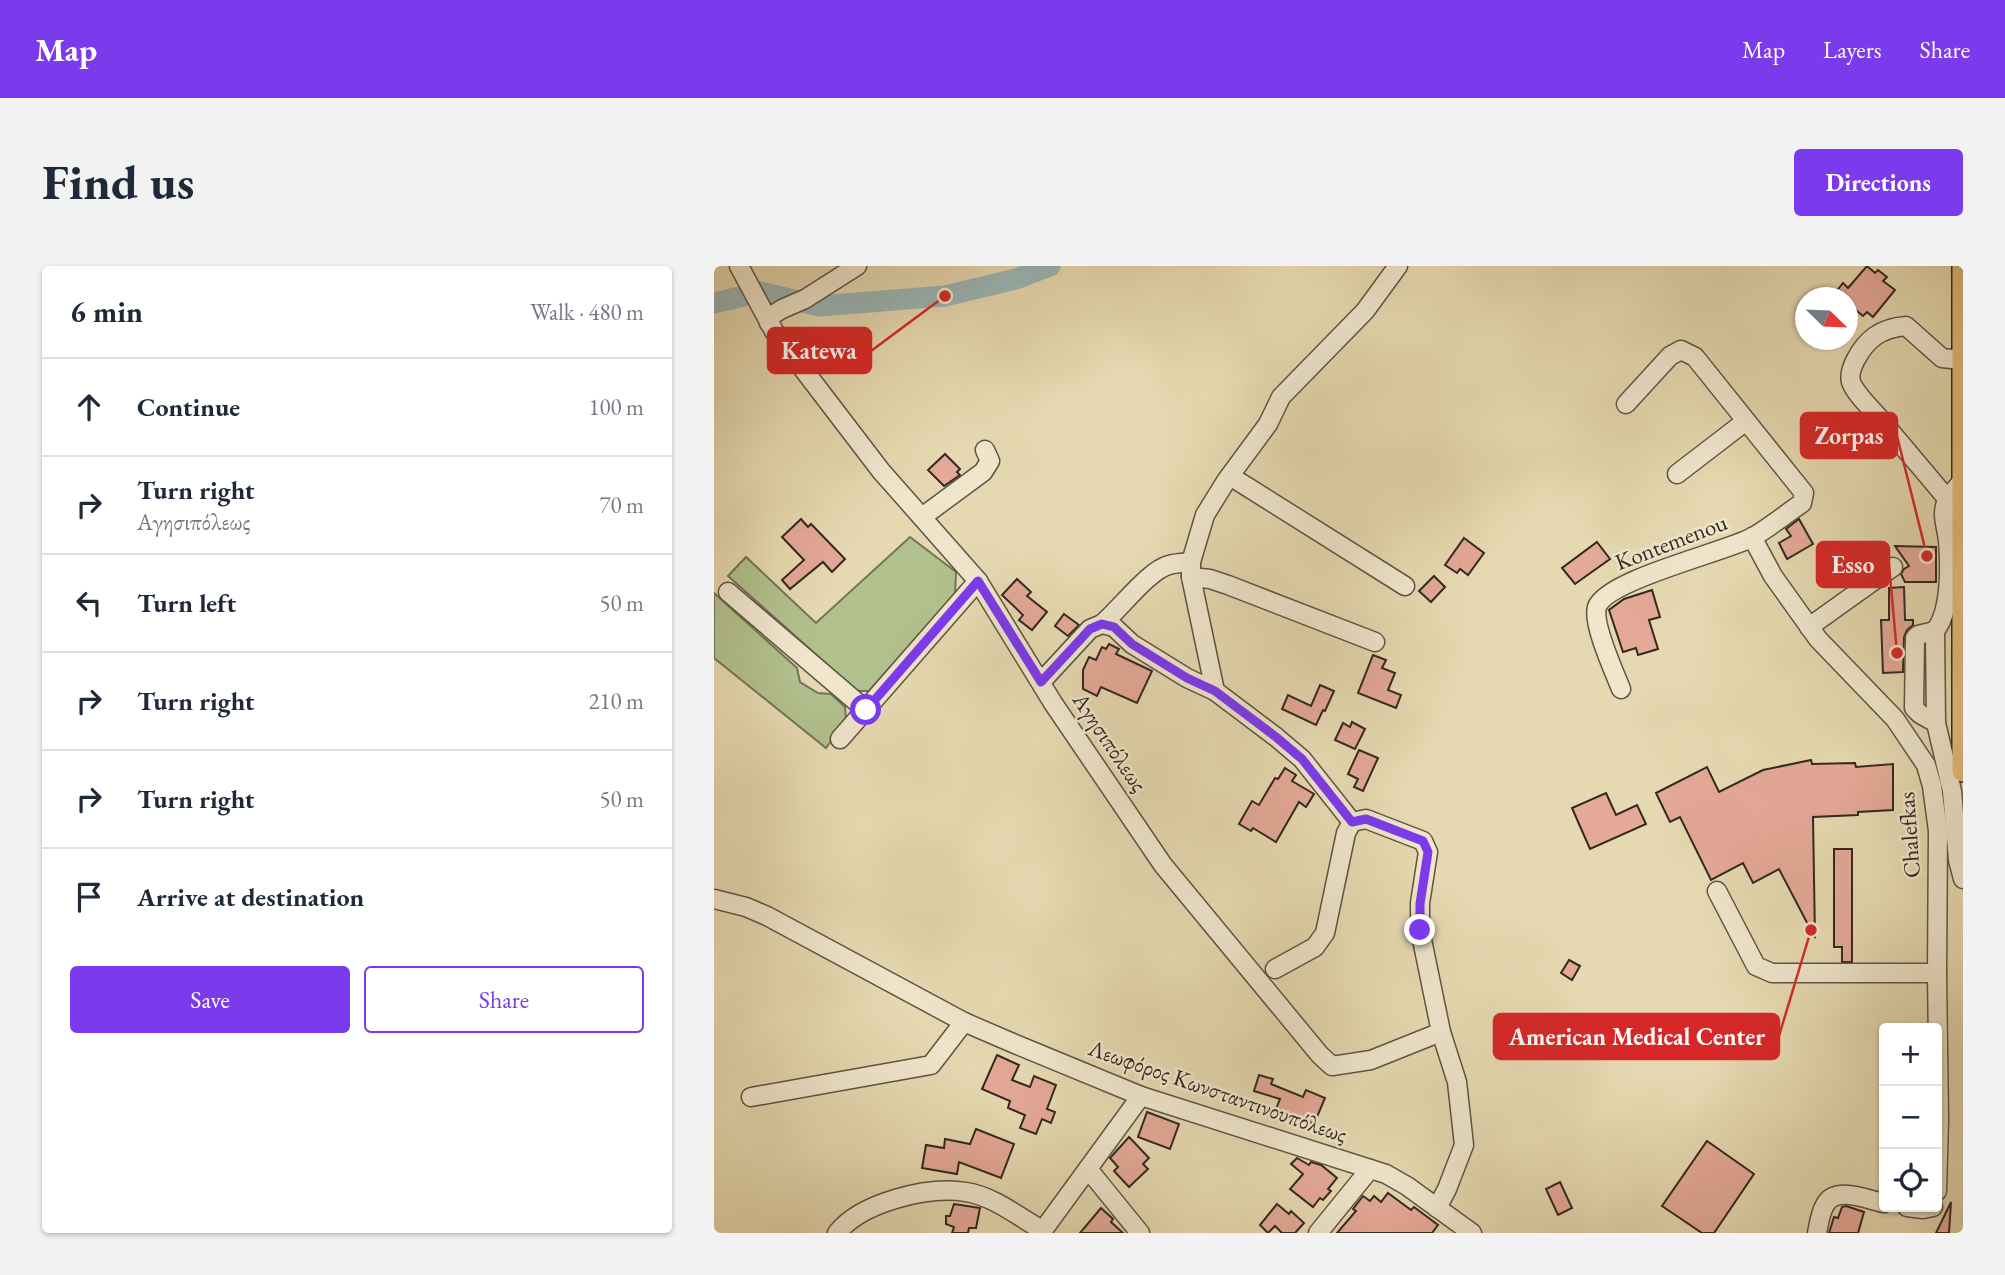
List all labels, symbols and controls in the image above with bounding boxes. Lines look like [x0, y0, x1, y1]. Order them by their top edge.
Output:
text: Map [35, 28, 97, 71]
text: Map [1742, 34, 1785, 65]
text: Layers [1823, 34, 1882, 65]
text: Share [1920, 34, 1970, 65]
button: Directions [1794, 149, 1963, 216]
text: Find us [42, 150, 194, 214]
north arrow [1795, 287, 1858, 350]
text: 6 min [70, 292, 143, 331]
text: Walk · 480 m [530, 297, 644, 327]
callout: Katewa [768, 328, 871, 373]
text: Katewa [781, 335, 857, 366]
icon: ahead [70, 388, 108, 426]
text: Continue [137, 390, 240, 424]
text: 100 m [588, 392, 644, 422]
callout: Zorpas [1801, 413, 1897, 458]
text: Zorpas [1815, 420, 1883, 451]
text: Turn right [137, 473, 255, 507]
icon: right [70, 486, 108, 524]
text: 70 m [599, 490, 644, 520]
text: Αγησιπόλεως [137, 507, 250, 537]
street label: Kontemenou [1611, 507, 1731, 577]
callout: Esso [1817, 542, 1889, 587]
text: Esso [1831, 549, 1875, 580]
icon: left [70, 584, 108, 622]
text: Turn left [137, 586, 236, 620]
text: 50 m [599, 588, 644, 618]
icon: right [70, 682, 108, 720]
text: Turn right [137, 684, 255, 718]
text: 210 m [588, 686, 644, 716]
street label: Αγησιπόλεως [1065, 686, 1154, 797]
route start [850, 694, 881, 725]
icon: right [70, 780, 108, 818]
text: Turn right [137, 782, 255, 816]
text: 50 m [599, 784, 644, 814]
street label: Chalefkas [1891, 791, 1927, 879]
icon: arrive [70, 878, 108, 916]
text: Arrive at destination [137, 880, 364, 914]
route end [1404, 914, 1435, 945]
button: Save [70, 966, 350, 1033]
button: Share [364, 966, 644, 1033]
callout: American Medical Center [1494, 1014, 1779, 1059]
text: American Medical Center [1508, 1021, 1765, 1052]
map controls [1879, 1023, 1942, 1212]
button: + [1879, 1023, 1942, 1086]
street label: Λεωφόρος Κωνσταντινουπόλεως [1084, 1032, 1351, 1149]
button: − [1879, 1086, 1942, 1149]
button: locate [1879, 1149, 1942, 1212]

